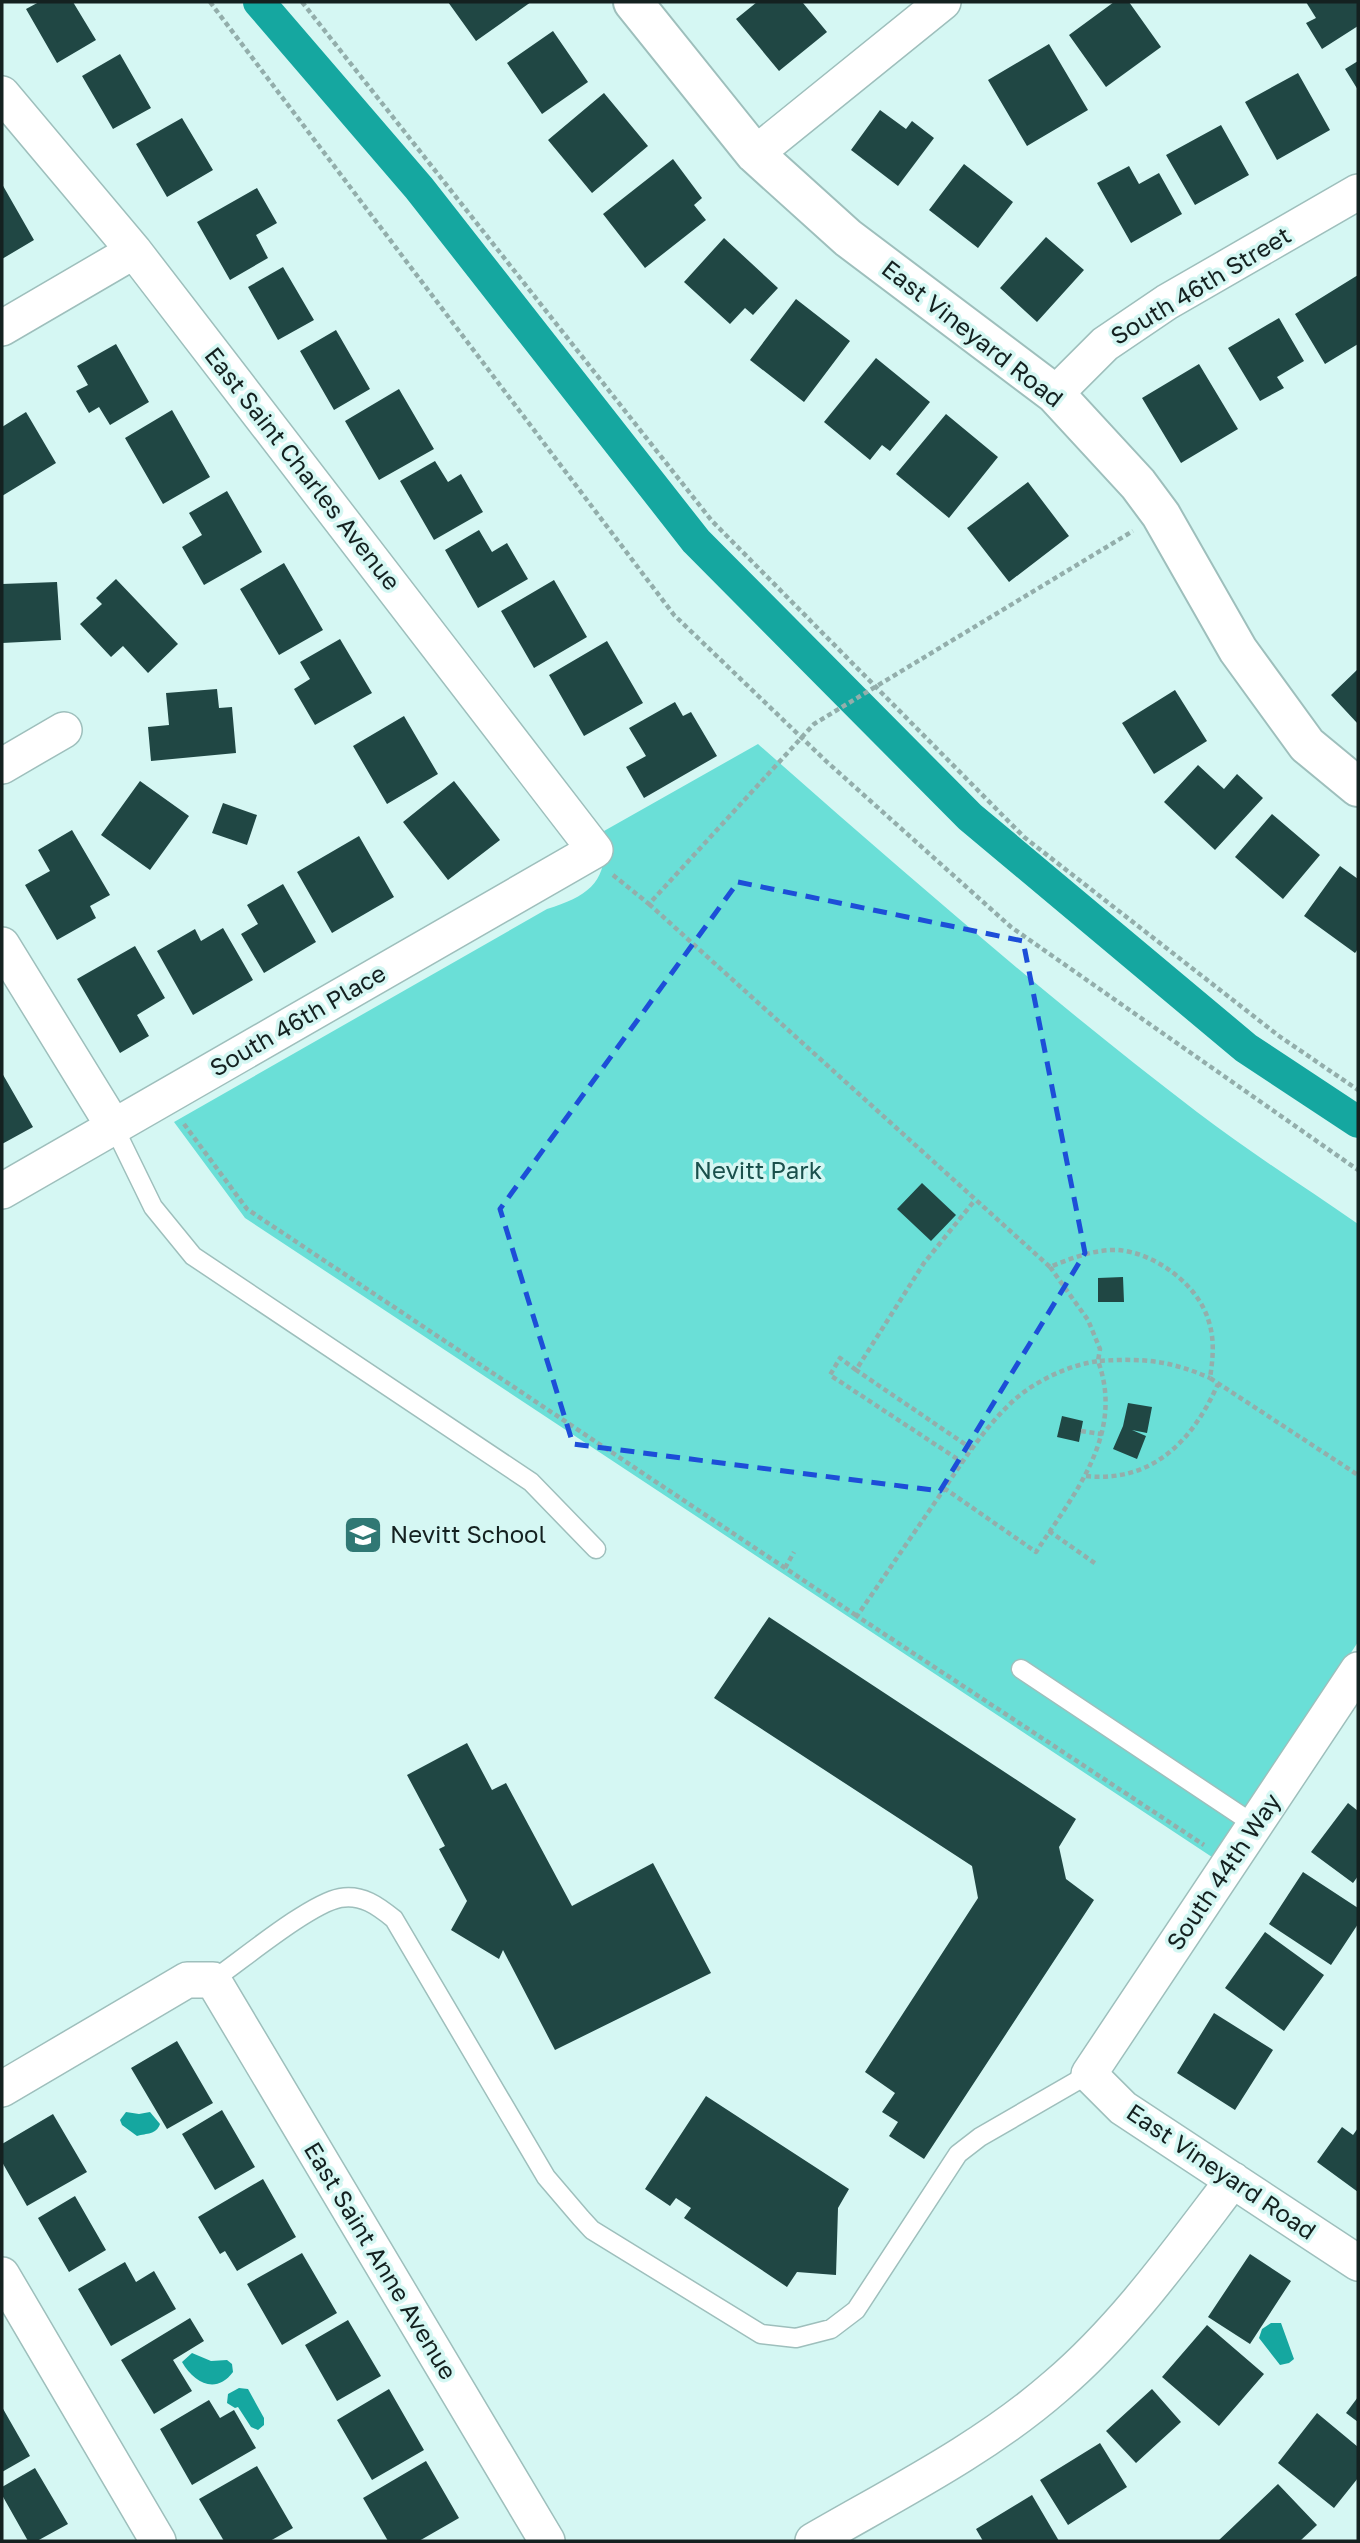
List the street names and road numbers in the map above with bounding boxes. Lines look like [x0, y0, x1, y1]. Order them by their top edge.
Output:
street label: South 46th Street [1105, 219, 1296, 350]
street label: East Vineyard Road [877, 253, 1069, 413]
street label: East Saint Charles Avenue [199, 341, 407, 595]
street label: South 46th Place [204, 958, 390, 1082]
street label: South 44th Way [1160, 1787, 1286, 1955]
street label: East Vineyard Road [1122, 2097, 1322, 2245]
street label: East Saint Anne Avenue [299, 2136, 464, 2384]

